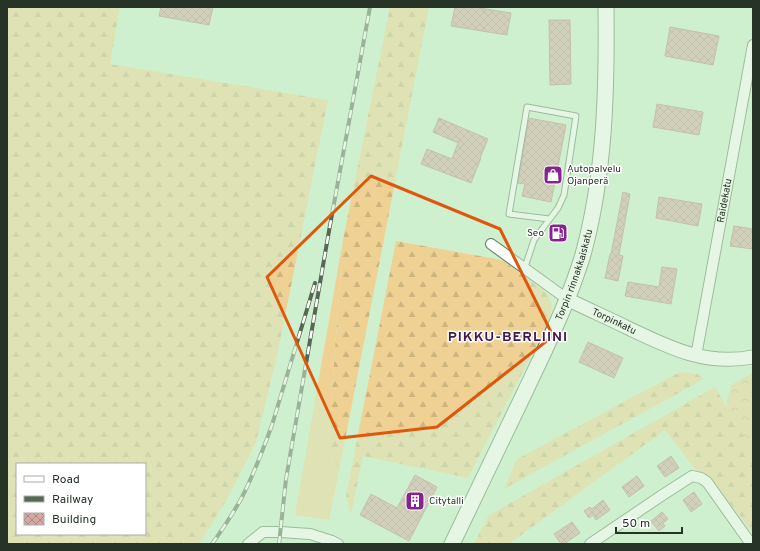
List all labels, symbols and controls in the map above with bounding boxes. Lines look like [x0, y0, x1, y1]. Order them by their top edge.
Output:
place label: Autopalvelu Ojanperä [567, 163, 621, 188]
shop icon: Autopalvelu Ojanperä [542, 164, 564, 186]
street label: Raidekatu [714, 177, 735, 224]
fuel station icon: Seo [547, 222, 569, 244]
place label: Seo [527, 227, 544, 240]
street label: Torpin rinnakkaiskatu [553, 228, 596, 323]
street label: Torpinkatu [590, 305, 638, 337]
district label: PIKKU-BERLIINI [448, 329, 568, 346]
legend [16, 463, 146, 535]
text: Road [52, 472, 80, 488]
building icon: Citytalli [404, 490, 426, 512]
text: Railway [52, 492, 93, 508]
place label: Citytalli [429, 495, 464, 508]
scale bar [616, 509, 682, 535]
text: Building [52, 512, 96, 528]
text: 50 m [622, 516, 650, 532]

